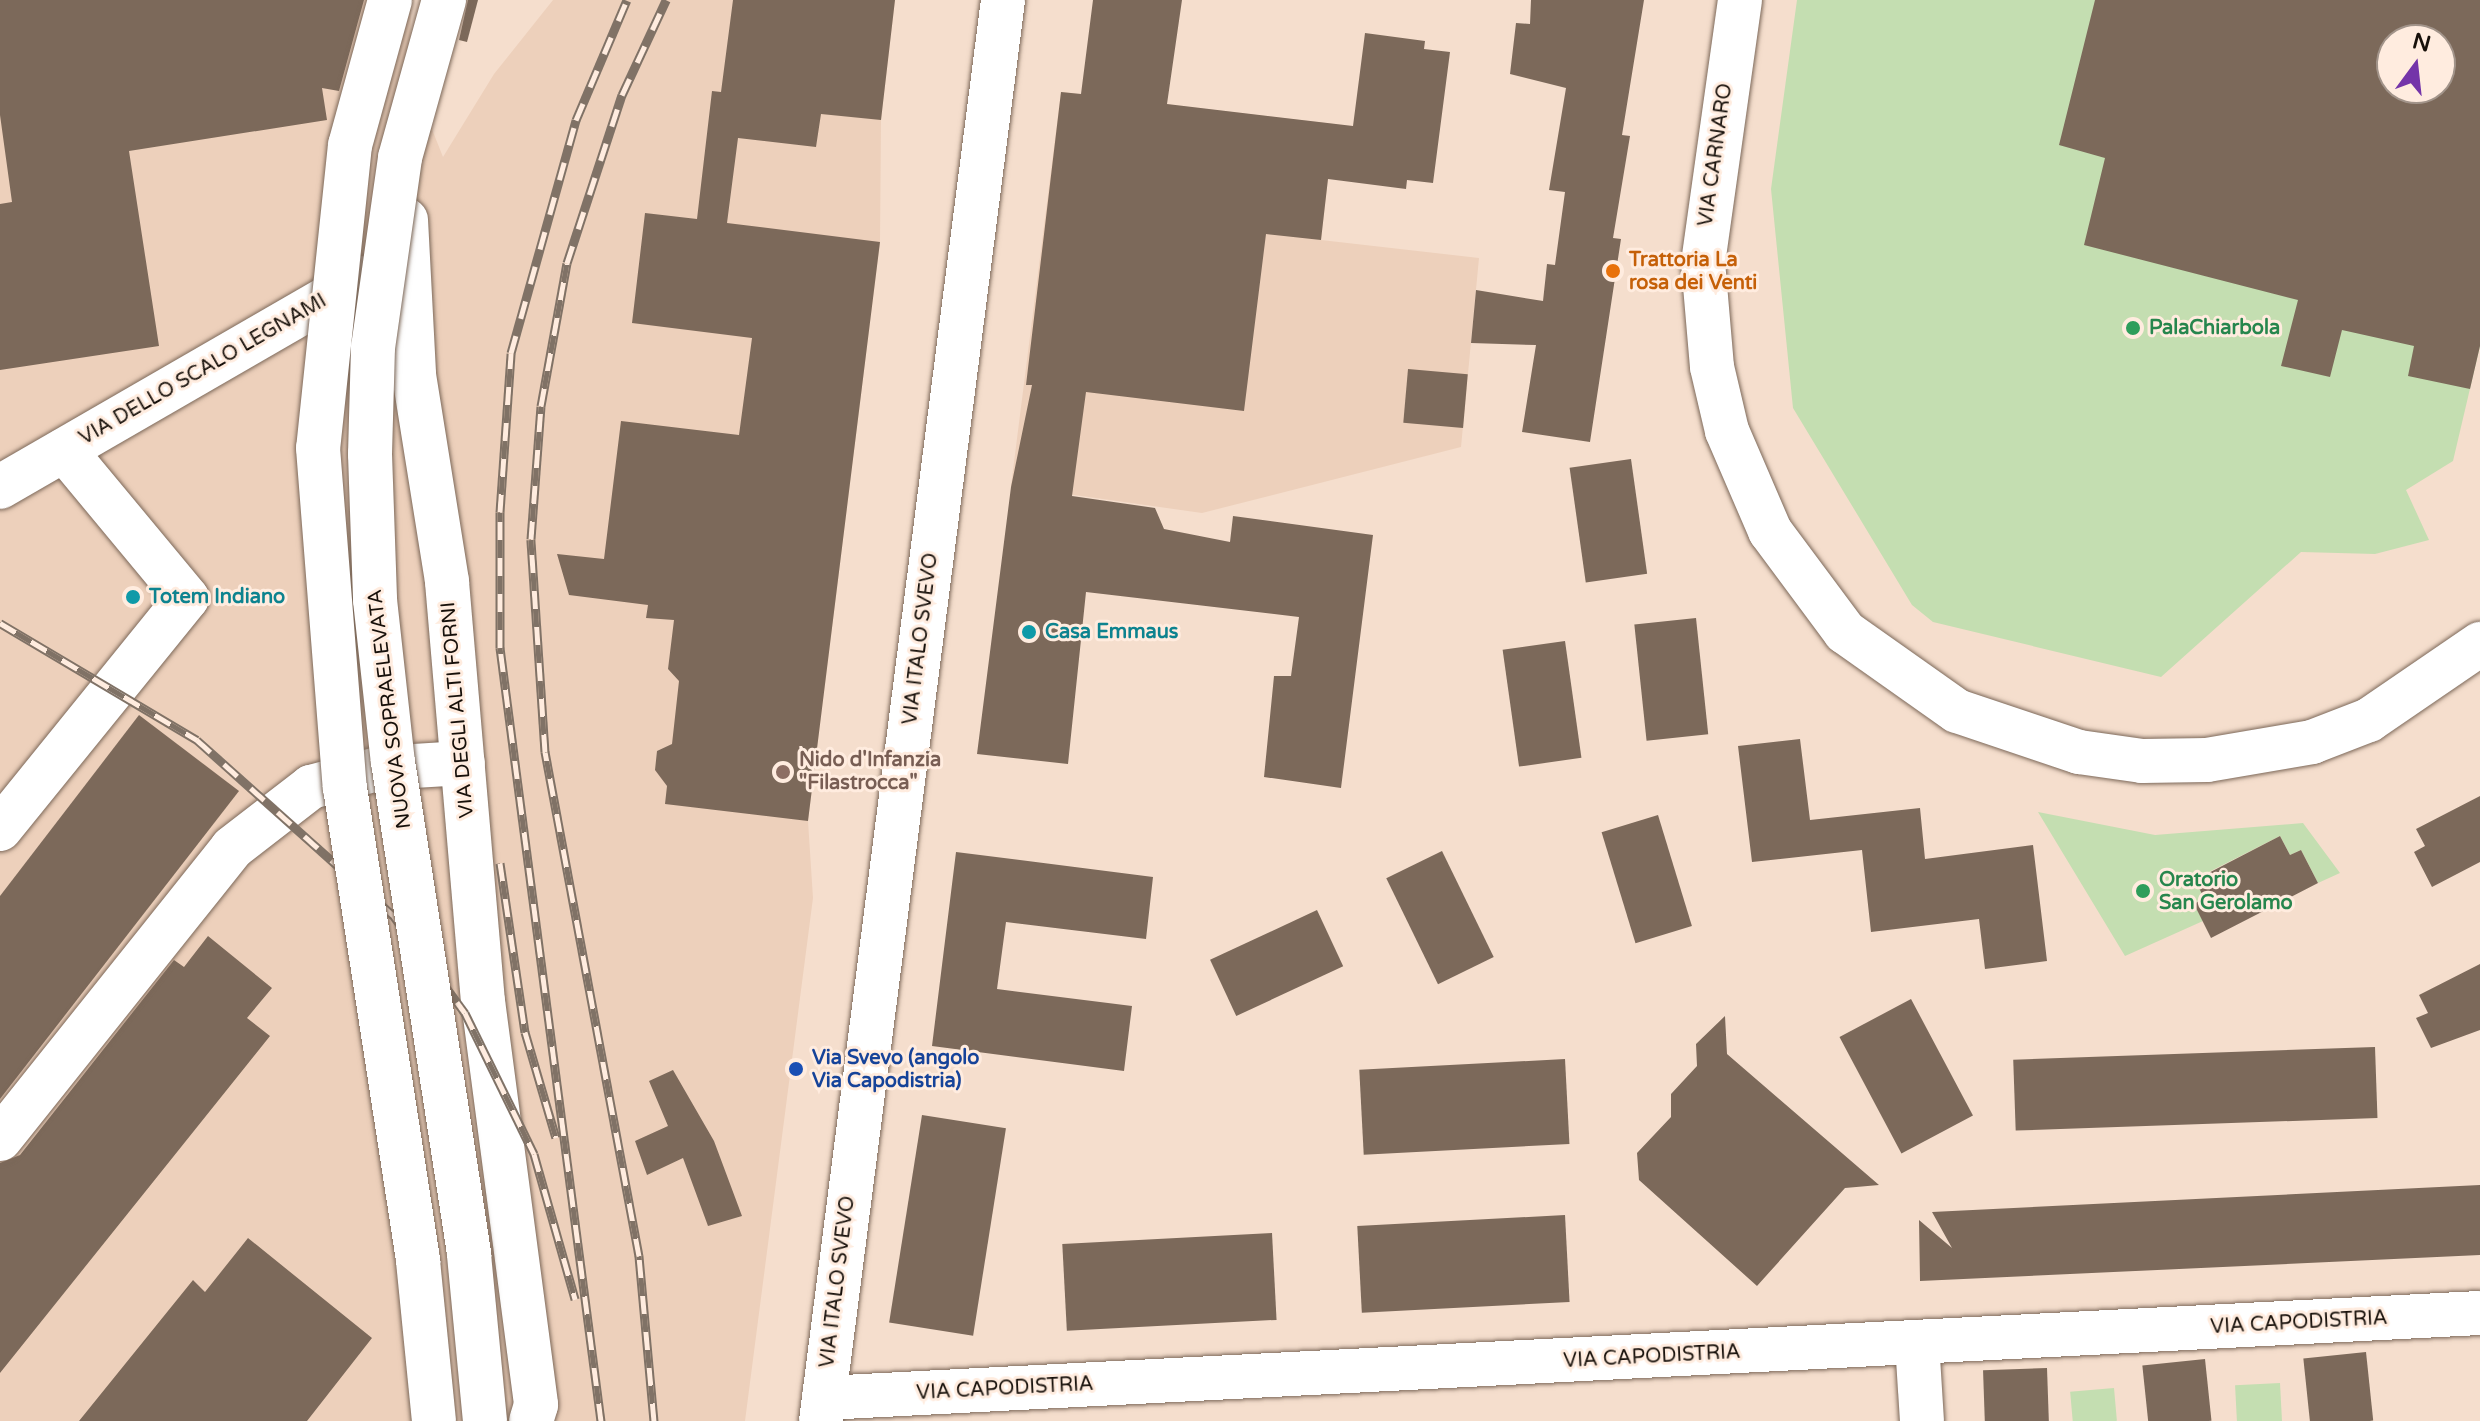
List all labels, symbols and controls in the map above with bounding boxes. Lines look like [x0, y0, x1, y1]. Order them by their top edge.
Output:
north arrow [2376, 24, 2456, 104]
text: N [2410, 28, 2434, 58]
street label: VIA CARNARO [1694, 82, 1738, 228]
place label: Trattoria La rosa dei Venti [1629, 248, 1757, 295]
marker: Trattoria La rosa dei Venti [1604, 262, 1622, 280]
street label: VIA DELLO SCALO LEGNAMI [75, 289, 331, 451]
place label: PalaChiarbola [2149, 316, 2280, 340]
marker: PalaChiarbola [2124, 319, 2142, 337]
street label: VIA ITALO SVEVO [899, 552, 943, 726]
place label: Totem Indiano [149, 585, 285, 609]
marker: Totem Indiano [124, 588, 142, 606]
street label: NUOVA SOPRAELEVATA [363, 588, 417, 830]
street label: VIA DEGLI ALTI FORNI [437, 601, 479, 819]
place label: Casa Emmaus [1045, 620, 1178, 644]
marker: Casa Emmaus [1020, 623, 1038, 641]
place label: Nido d'Infanzia "Filastrocca" [799, 748, 941, 795]
marker: Nido d'Infanzia "Filastrocca" [774, 763, 792, 781]
place label: Oratorio San Gerolamo [2159, 868, 2293, 915]
marker: Oratorio San Gerolamo [2134, 882, 2152, 900]
place label: Via Svevo (angolo Via Capodistria) [812, 1046, 979, 1093]
marker: Via Svevo (angolo Via Capodistria) [787, 1060, 805, 1078]
street label: VIA ITALO SVEVO [816, 1195, 860, 1369]
street label: VIA CAPODISTRIA [2210, 1306, 2388, 1340]
street label: VIA CAPODISTRIA [1563, 1340, 1741, 1374]
street label: VIA CAPODISTRIA [916, 1372, 1094, 1406]

